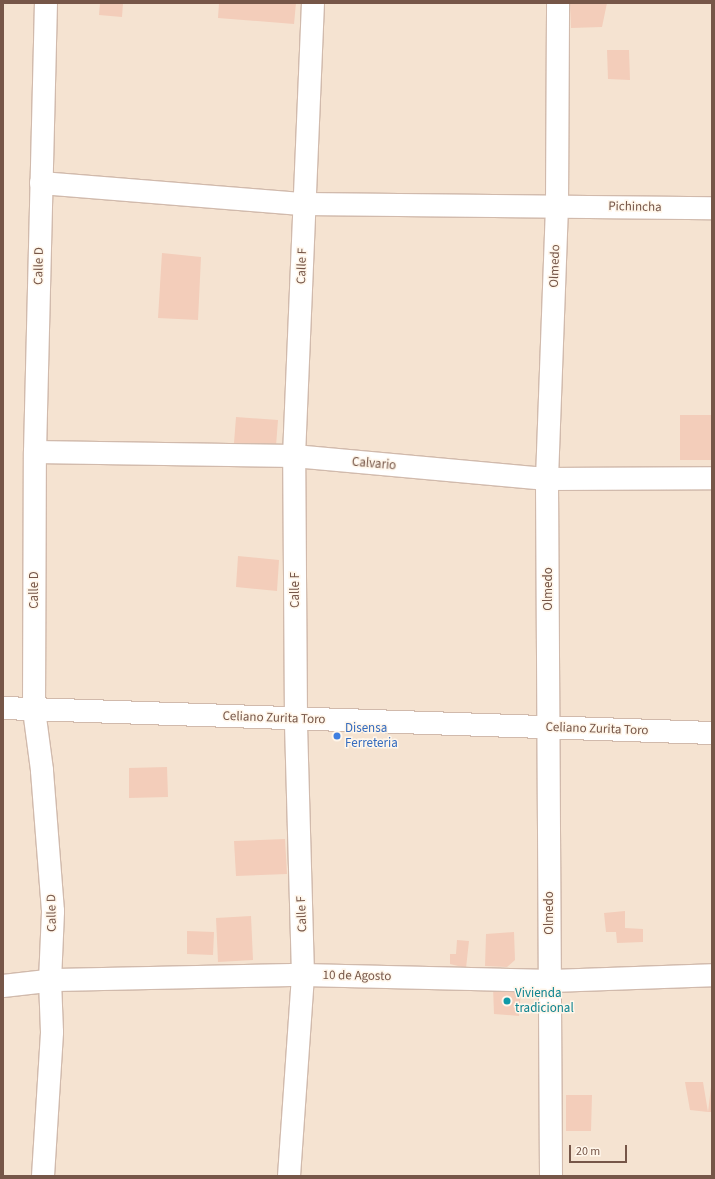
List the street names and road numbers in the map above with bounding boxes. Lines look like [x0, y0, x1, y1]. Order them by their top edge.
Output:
street label: Pichincha [608, 199, 662, 215]
street label: Olmedo [546, 244, 564, 288]
street label: Calle D [31, 247, 47, 285]
street label: Calle F [294, 248, 310, 284]
street label: Calvario [351, 454, 397, 474]
street label: Olmedo [540, 567, 556, 611]
street label: Calle D [26, 571, 42, 609]
street label: Calle F [287, 572, 303, 608]
street label: Celiano Zurita Toro [222, 708, 326, 728]
street label: Celiano Zurita Toro [545, 719, 649, 739]
street label: Olmedo [541, 891, 557, 935]
street label: Calle D [44, 894, 60, 932]
street label: Calle F [294, 896, 310, 932]
street label: 10 de Agosto [323, 968, 391, 984]

